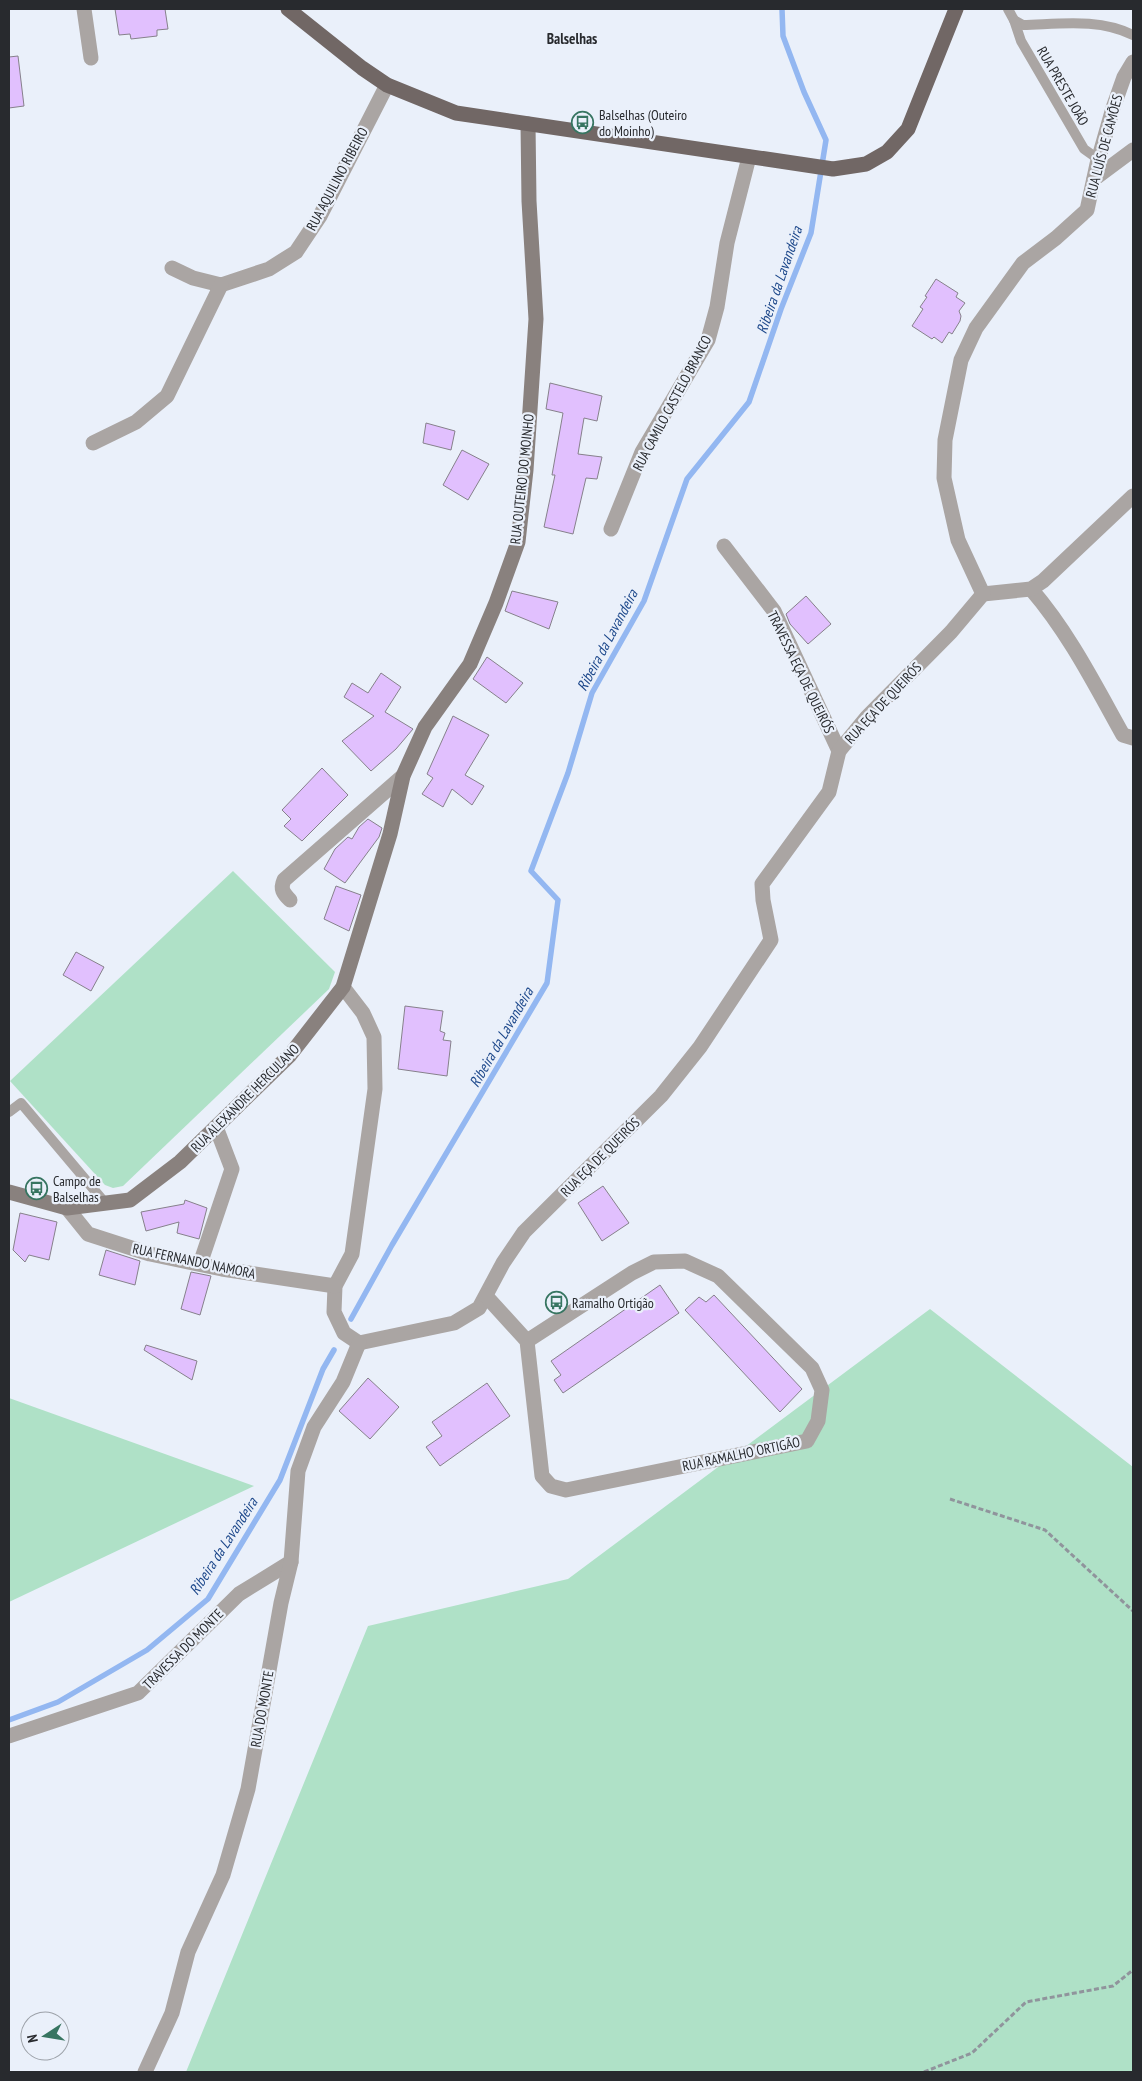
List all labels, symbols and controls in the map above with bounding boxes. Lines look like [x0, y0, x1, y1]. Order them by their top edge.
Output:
district label: Balselhas [547, 29, 597, 48]
street label: RUA PRESTE JOÃO [1033, 43, 1093, 129]
street label: RUA LUÍS DE CAMÕES [1082, 92, 1126, 200]
place label: Balselhas (Outeiro do Moinho) [599, 106, 687, 140]
bus stop icon: Balselhas (Outeiro do Moinho) [571, 111, 595, 135]
street label: RUA AQUILINO RIBEIRO [302, 124, 372, 234]
water label: Ribeira da Lavandeira [752, 223, 807, 336]
street label: RUA CAMILO CASTELO BRANCO [629, 332, 716, 474]
street label: RUA OUTEIRO DO MOINHO [506, 413, 538, 545]
water label: Ribeira da Lavandeira [572, 585, 642, 694]
street label: TRAVESSA EÇA DE QUEIRÓS [764, 608, 838, 736]
street label: RUA EÇA DE QUEIRÓS [841, 658, 925, 748]
water label: Ribeira da Lavandeira [465, 983, 538, 1090]
street label: RUA ALEXANDRE HERCULANO [187, 1040, 303, 1156]
street label: RUA EÇA DE QUEIRÓS [557, 1114, 643, 1200]
place label: Campo de Balselhas [53, 1172, 101, 1206]
bus stop icon: Campo de Balselhas [25, 1177, 49, 1201]
street label: RUA FERNANDO NAMORA [131, 1239, 257, 1283]
bus stop icon: Ramalho Ortigão [544, 1291, 568, 1315]
place label: Ramalho Ortigão [572, 1294, 654, 1312]
street label: RUA RAMALHO ORTIGÃO [681, 1433, 802, 1475]
water label: Ribeira da Lavandeira [185, 1493, 262, 1598]
street label: TRAVESSA DO MONTE [139, 1605, 227, 1693]
street label: RUA DO MONTE [246, 1669, 278, 1749]
north arrow [20, 2011, 70, 2061]
text: N [23, 2033, 42, 2044]

